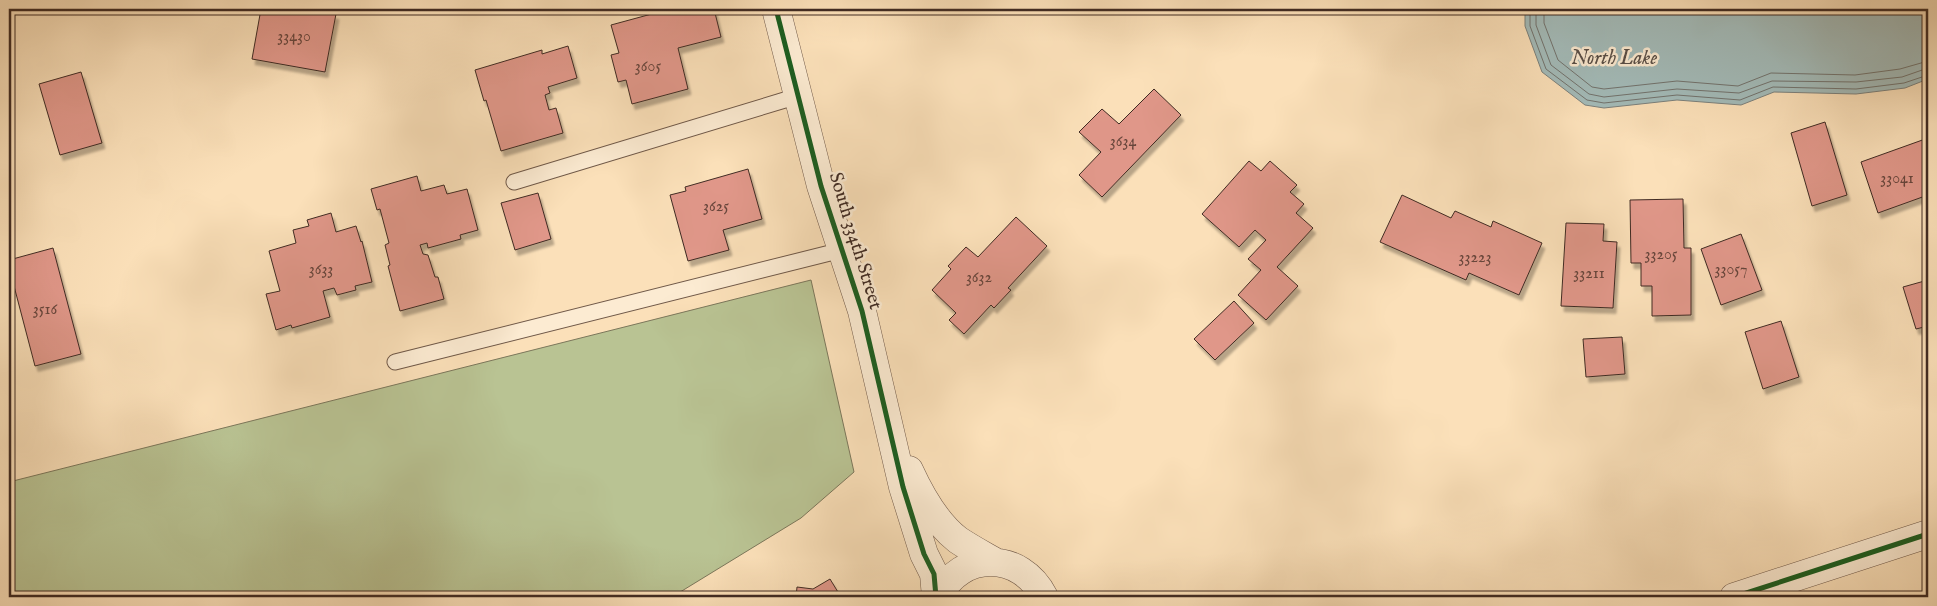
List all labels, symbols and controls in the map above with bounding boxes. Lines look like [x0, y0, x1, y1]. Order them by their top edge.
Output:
house number: 33430 [277, 27, 311, 47]
water label: North Lake [1571, 46, 1657, 71]
house number: 3605 [635, 57, 661, 77]
house number: 3634 [1110, 132, 1136, 152]
house number: 33041 [1880, 169, 1914, 189]
street label: South 334th Street [823, 170, 887, 313]
house number: 3625 [703, 197, 729, 217]
house number: 33205 [1644, 245, 1678, 265]
house number: 33223 [1459, 248, 1491, 268]
house number: 3633 [309, 260, 333, 280]
house number: 33057 [1714, 260, 1748, 280]
house number: 33211 [1573, 264, 1605, 284]
house number: 3632 [966, 268, 992, 288]
house number: 3516 [33, 300, 57, 320]

